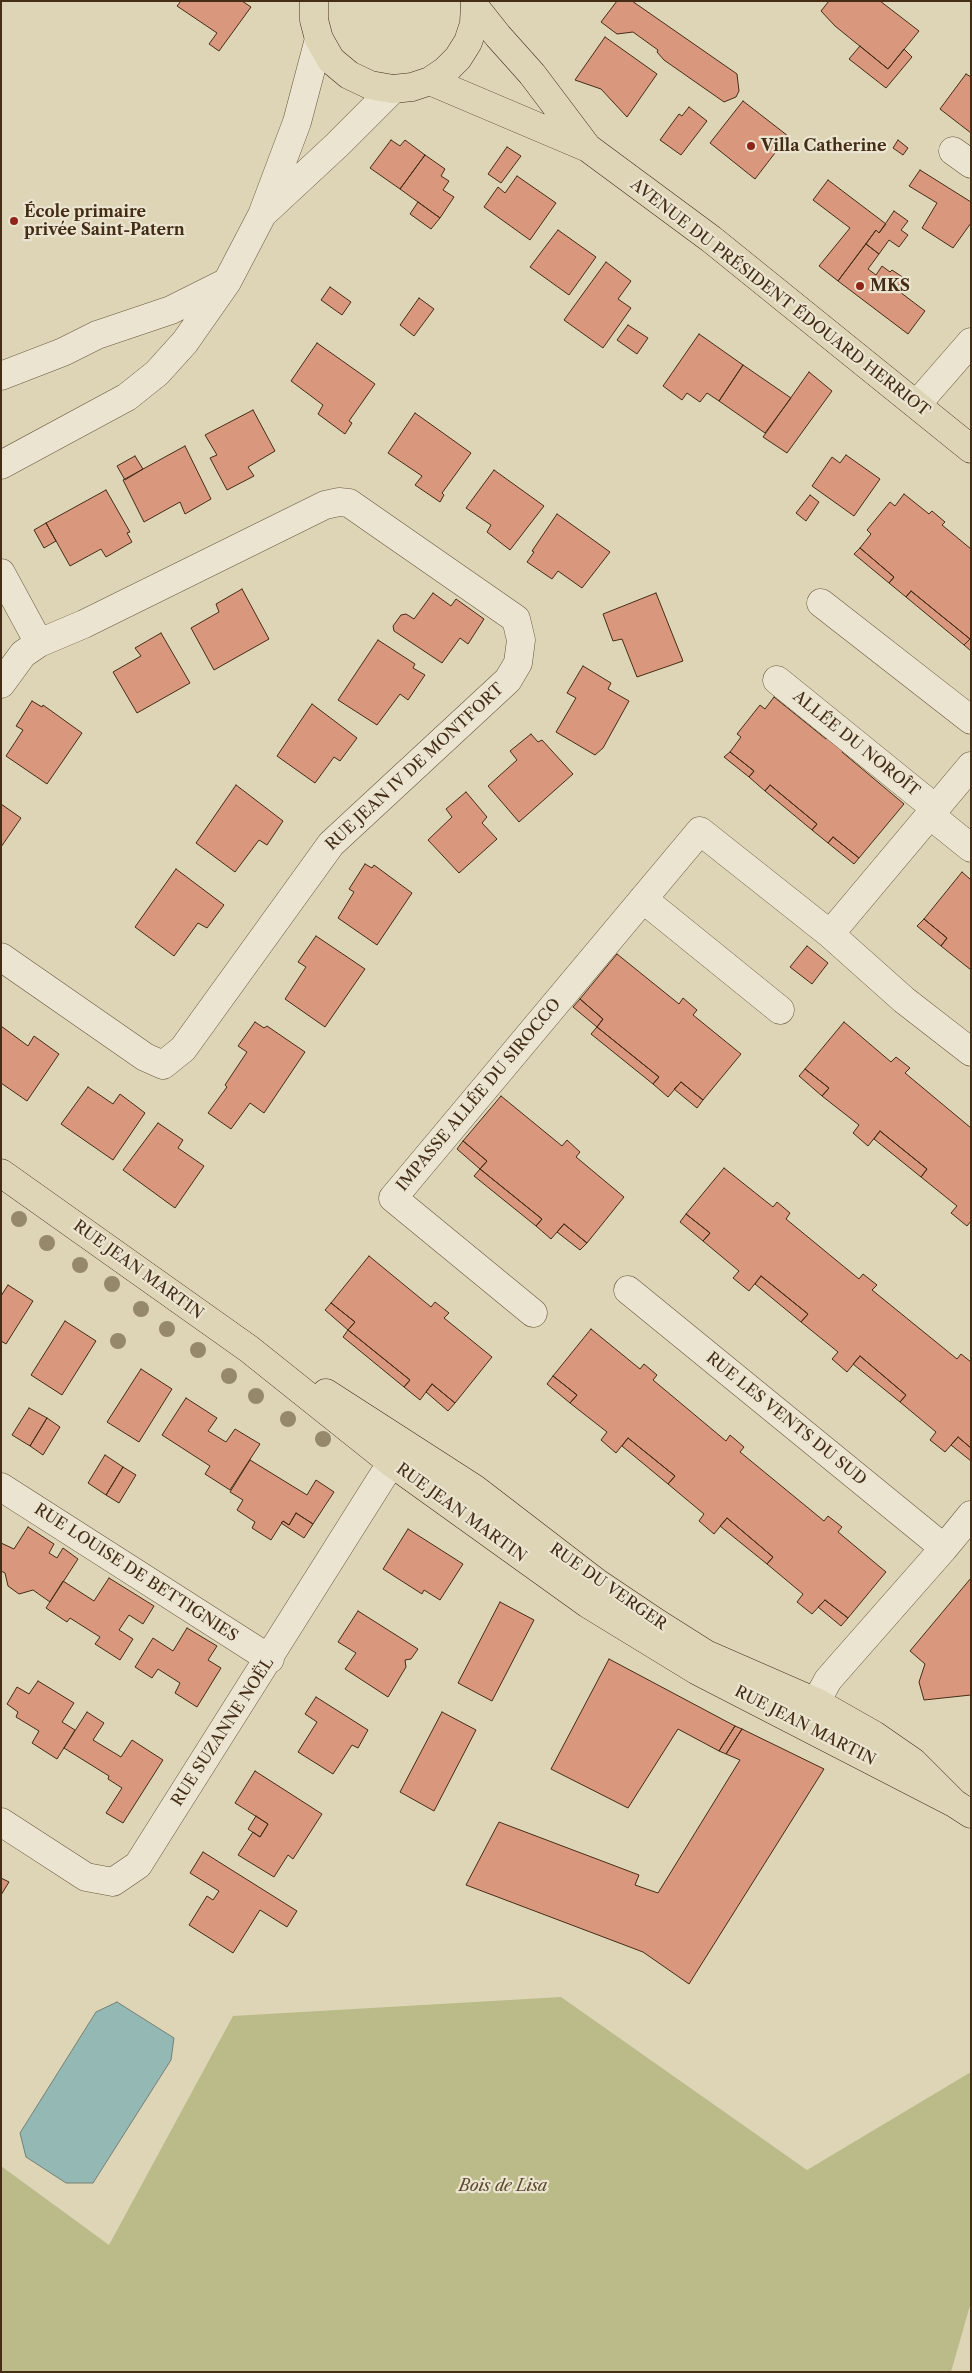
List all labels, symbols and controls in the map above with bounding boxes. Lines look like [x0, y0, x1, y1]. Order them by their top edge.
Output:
place label: Villa Catherine [761, 136, 887, 156]
marker: Villa Catherine [745, 140, 757, 152]
street label: AVENUE DU PRÉSIDENT ÉDOUARD HERRIOT [627, 175, 933, 421]
place label: École primaire privée Saint-Patern [24, 202, 185, 240]
marker: École primaire privée Saint-Patern [8, 215, 20, 227]
place label: MKS [870, 276, 910, 296]
marker: MKS [854, 280, 866, 292]
street label: RUE JEAN IV DE MONTFORT [322, 679, 508, 855]
street label: ALLÉE DU NOROÎT [789, 687, 923, 801]
street label: IMPASSE ALLÉE DU SIROCCO [393, 995, 565, 1195]
street label: RUE JEAN MARTIN [69, 1216, 207, 1324]
street label: RUE LES VENTS DU SUD [702, 1348, 870, 1490]
street label: RUE JEAN MARTIN [392, 1459, 530, 1567]
street label: RUE LOUISE DE BETTIGNIES [31, 1500, 241, 1646]
street label: RUE DU VERGER [546, 1539, 670, 1635]
street label: RUE SUZANNE NOËL [168, 1654, 278, 1810]
street label: RUE JEAN MARTIN [731, 1682, 879, 1770]
park label: Bois de Lisa [459, 2176, 547, 2196]

